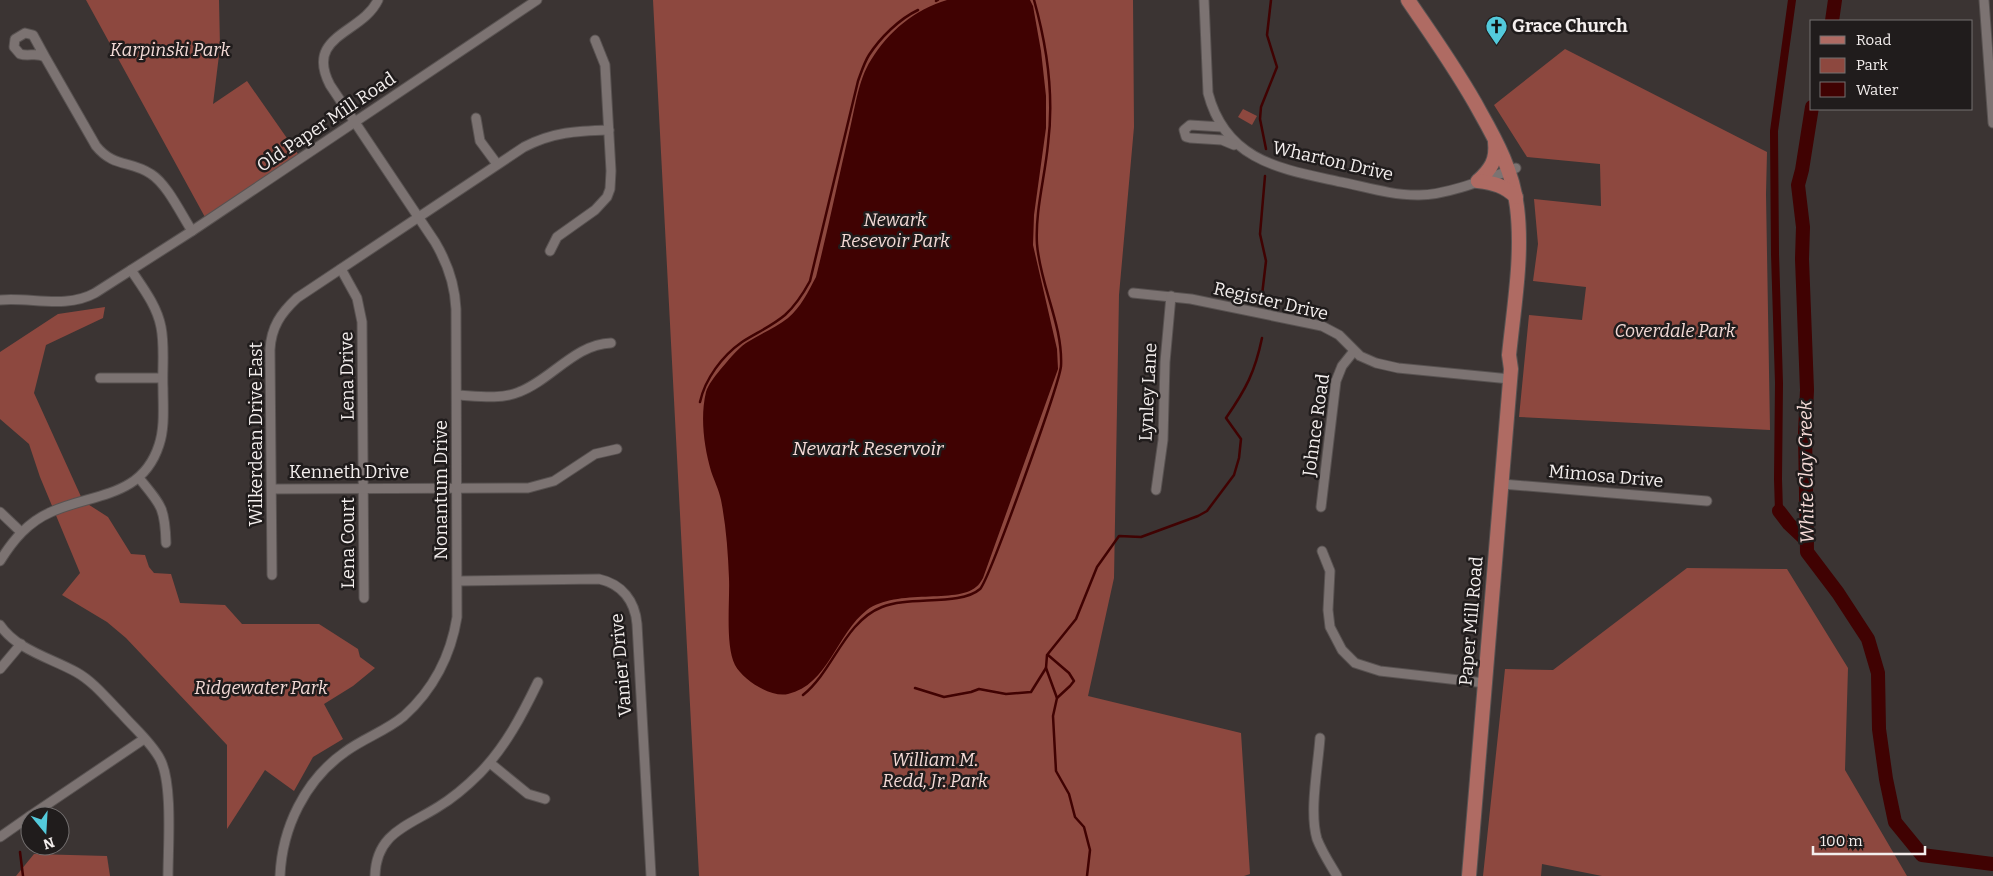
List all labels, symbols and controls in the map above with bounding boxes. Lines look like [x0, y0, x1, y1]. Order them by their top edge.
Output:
church icon: Grace Church [1484, 14, 1508, 45]
place label: Grace Church [1512, 15, 1628, 37]
legend [1810, 20, 1973, 110]
text: Road [1856, 31, 1891, 49]
park label: Karpinski Park [110, 39, 230, 61]
text: Park [1856, 56, 1888, 74]
street label: Old Paper Mill Road [252, 67, 400, 177]
text: Water [1856, 81, 1899, 99]
street label: Wharton Drive [1270, 136, 1396, 186]
park label: Newark Resevoir Park [840, 209, 950, 252]
street label: Register Drive [1211, 277, 1331, 325]
park label: Coverdale Park [1614, 320, 1736, 342]
street label: Lena Drive [335, 331, 359, 421]
street label: Wilkerdean Drive East [245, 341, 267, 526]
street label: Lynley Lane [1134, 342, 1162, 442]
street label: Johnce Road [1298, 372, 1334, 479]
water label: White Clay Creek [1793, 399, 1819, 544]
street label: Nonantum Drive [430, 420, 452, 560]
water label: Newark Reservoir [792, 437, 945, 460]
street label: Mimosa Drive [1548, 460, 1664, 492]
street label: Kenneth Drive [289, 461, 409, 483]
street label: Lena Court [337, 497, 359, 589]
street label: Paper Mill Road [1454, 555, 1488, 687]
street label: Vanier Drive [606, 613, 636, 717]
park label: Ridgewater Park [194, 677, 328, 699]
park label: William M. Redd, Jr. Park [882, 749, 988, 792]
north arrow [20, 806, 70, 856]
scale bar [1813, 824, 1926, 856]
text: 100 m [1820, 832, 1863, 850]
text: N [41, 833, 57, 853]

